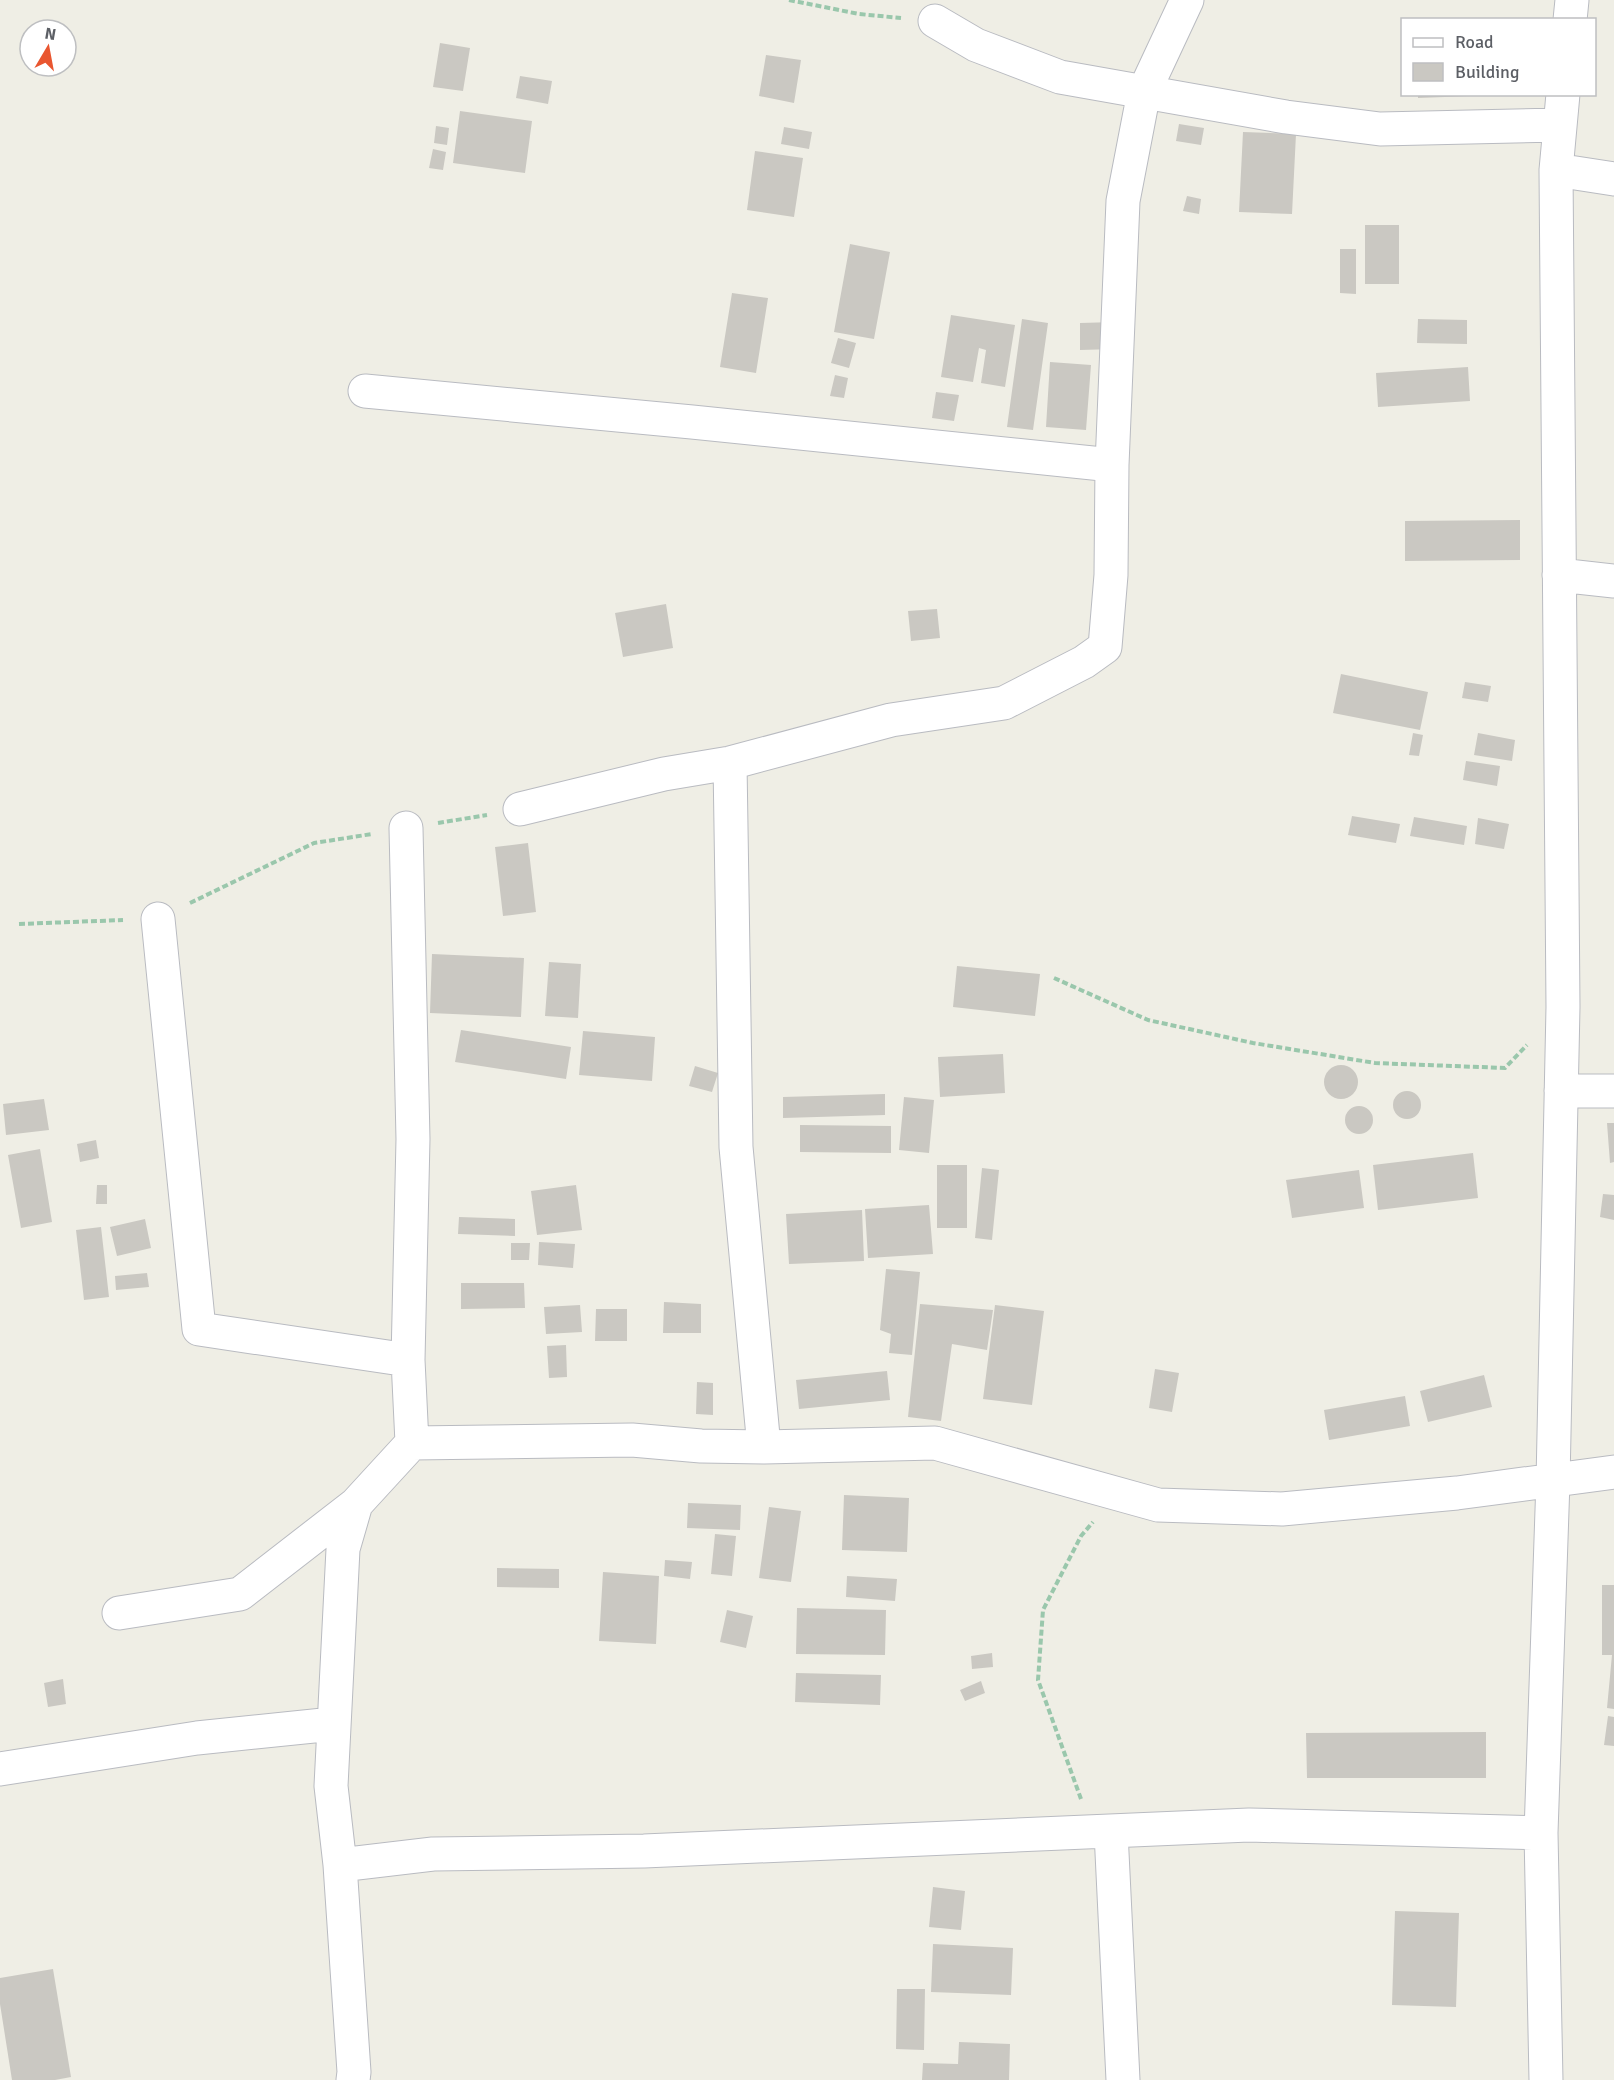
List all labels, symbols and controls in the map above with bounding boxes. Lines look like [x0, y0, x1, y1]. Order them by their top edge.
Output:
north arrow [18, 18, 78, 78]
legend [1401, 18, 1596, 96]
text: N [43, 23, 58, 45]
text: Road [1455, 31, 1494, 53]
text: Building [1455, 61, 1519, 83]

